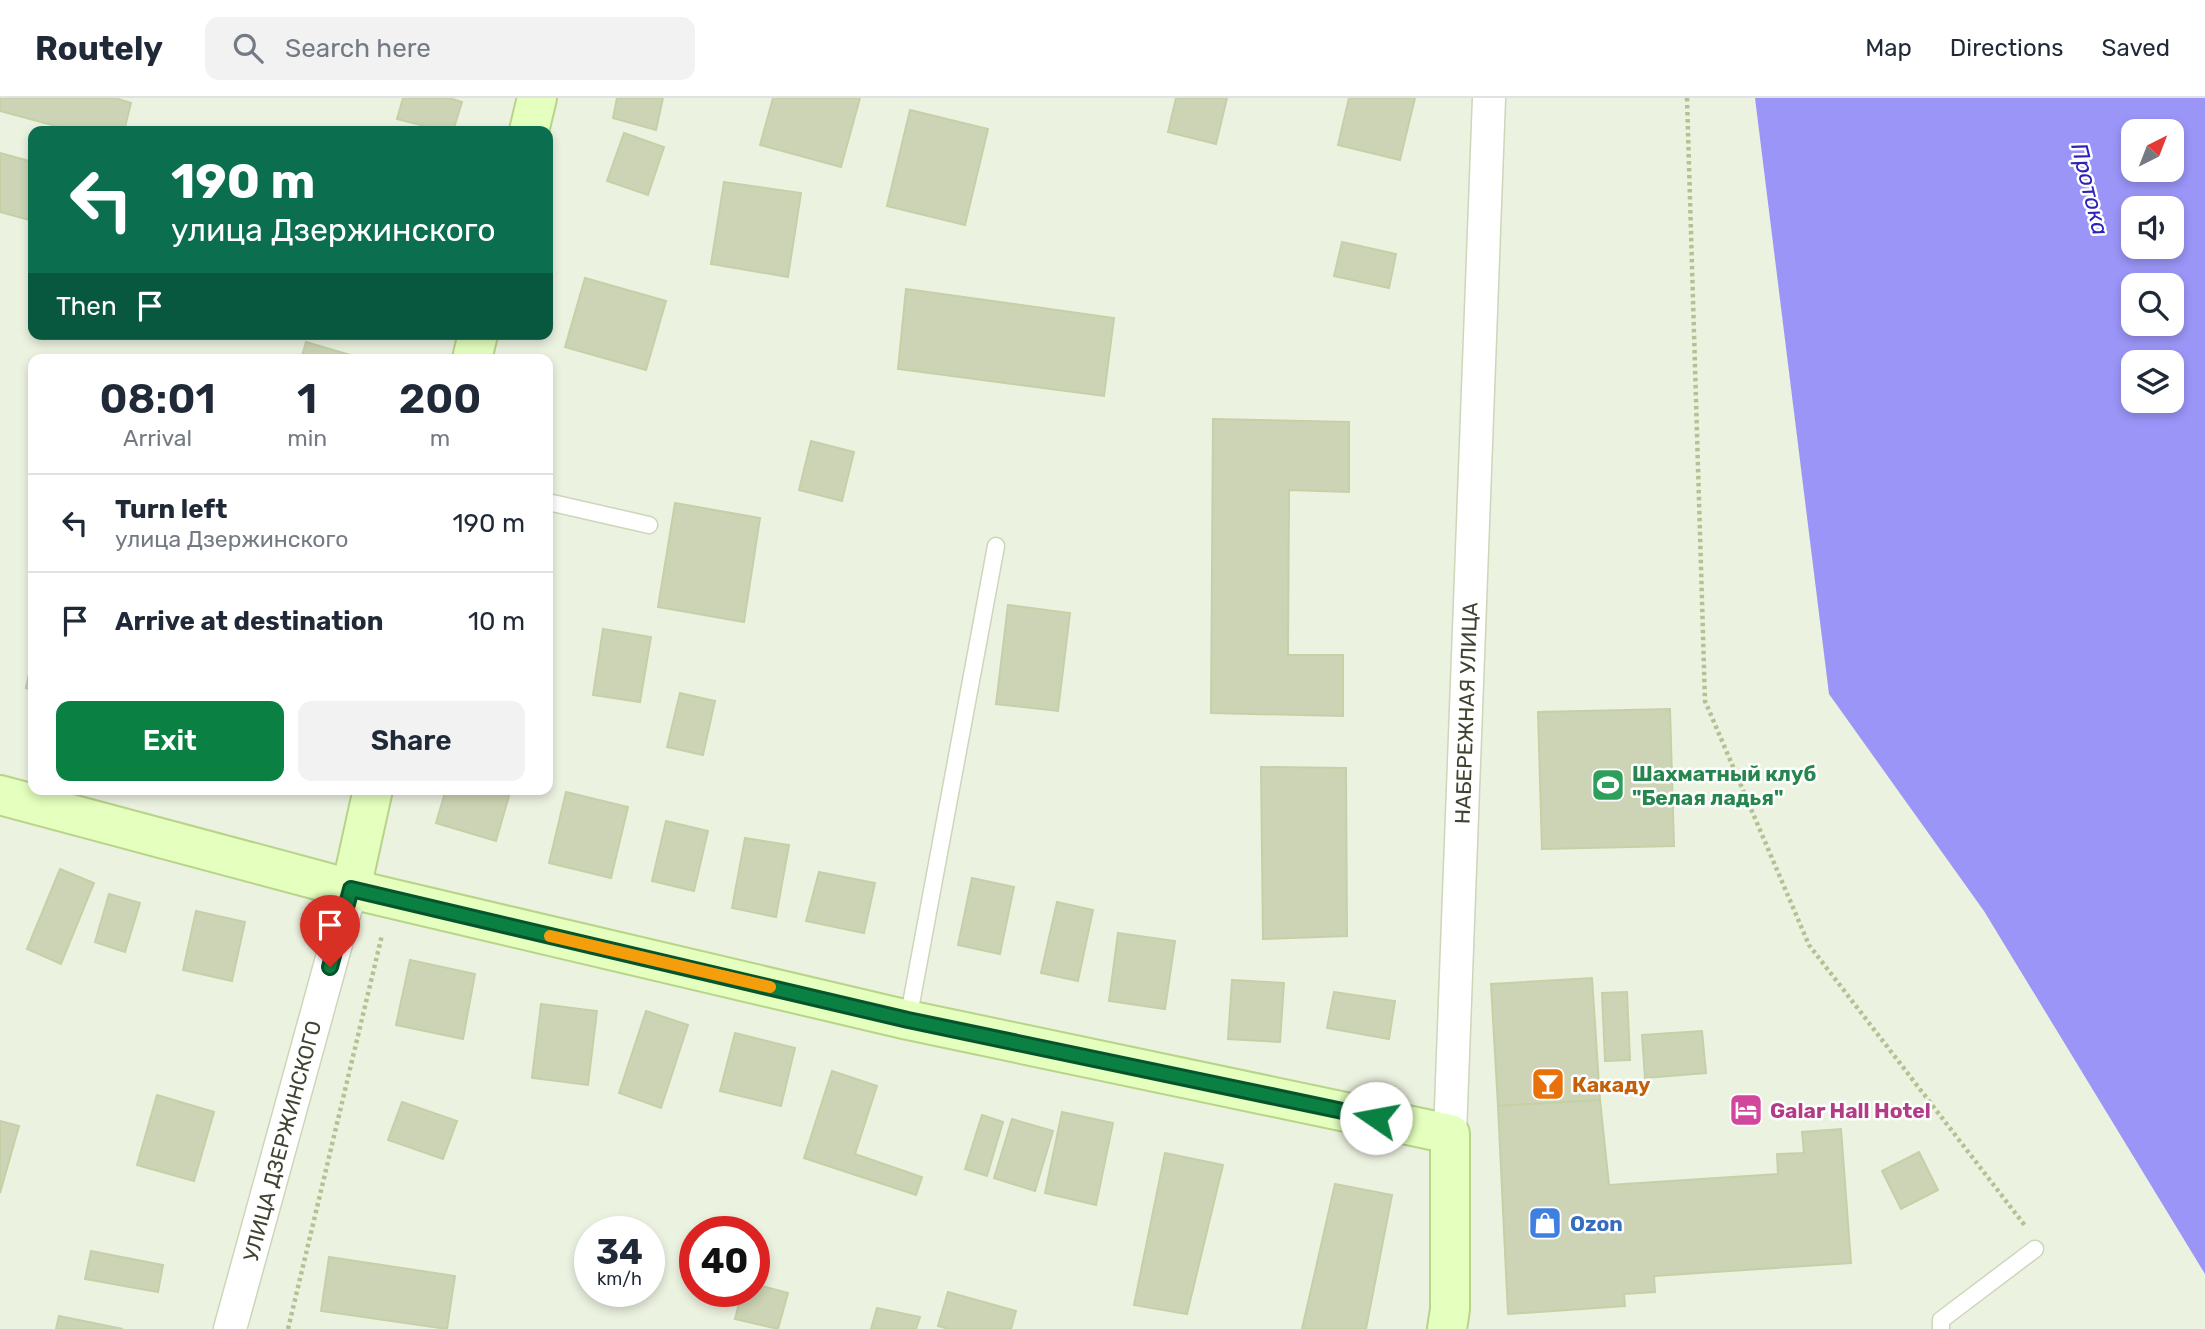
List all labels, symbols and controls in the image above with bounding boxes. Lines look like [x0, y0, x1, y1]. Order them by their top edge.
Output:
search box [205, 17, 695, 80]
text: Routely [35, 29, 163, 68]
icon: search [229, 29, 267, 67]
text: Search here [285, 33, 431, 64]
text: Map [1865, 34, 1912, 62]
text: Directions [1950, 34, 2063, 62]
text: Saved [2101, 34, 2170, 62]
north arrow [2121, 119, 2184, 182]
map controls [2121, 119, 2184, 413]
water label: Протока [2065, 140, 2115, 238]
text: 190 m [171, 152, 315, 210]
icon: left [56, 154, 147, 245]
button: sound [2121, 196, 2184, 259]
text: улица Дзержинского [171, 211, 496, 249]
button: search [2121, 273, 2184, 336]
icon: arrive [131, 287, 169, 325]
text: Then [56, 291, 117, 322]
button: layers [2121, 350, 2184, 413]
text: 08:01 [100, 374, 216, 424]
text: 1 [297, 374, 317, 424]
text: 200 [399, 374, 481, 424]
text: Arrival [123, 424, 192, 452]
text: min [287, 424, 327, 452]
text: m [430, 424, 450, 452]
text: Turn left [115, 494, 227, 525]
icon: left [56, 504, 94, 542]
text: 190 m [452, 508, 525, 539]
text: улица Дзержинского [115, 525, 348, 553]
icon: arrive [56, 602, 94, 640]
street label: НАБЕРЕЖНАЯ УЛИЦА [1450, 602, 1482, 824]
text: Arrive at destination [115, 606, 383, 637]
text: 10 m [468, 606, 525, 637]
button: Exit [56, 701, 284, 781]
button: Share [298, 701, 525, 781]
place label: Шахматный клуб "Белая ладья" [1632, 761, 1816, 810]
sports icon: Шахматный клуб "Белая ладья" [1589, 766, 1627, 804]
pin [300, 895, 360, 967]
icon: arrive [311, 906, 349, 944]
street label: УЛИЦА ДЗЕРЖИНСКОГО [238, 1018, 326, 1264]
bar icon: Какаду [1529, 1065, 1567, 1103]
place label: Какаду [1572, 1072, 1651, 1097]
position arrow [1339, 1081, 1413, 1155]
hotel icon: Galar Hall Hotel [1727, 1091, 1765, 1129]
place label: Galar Hall Hotel [1770, 1098, 1931, 1123]
shop icon: Ozon [1526, 1204, 1564, 1242]
place label: Ozon [1570, 1211, 1623, 1236]
speed limit sign: 40 [679, 1216, 770, 1307]
text: 34 [596, 1231, 643, 1273]
text: km/h [597, 1268, 642, 1290]

